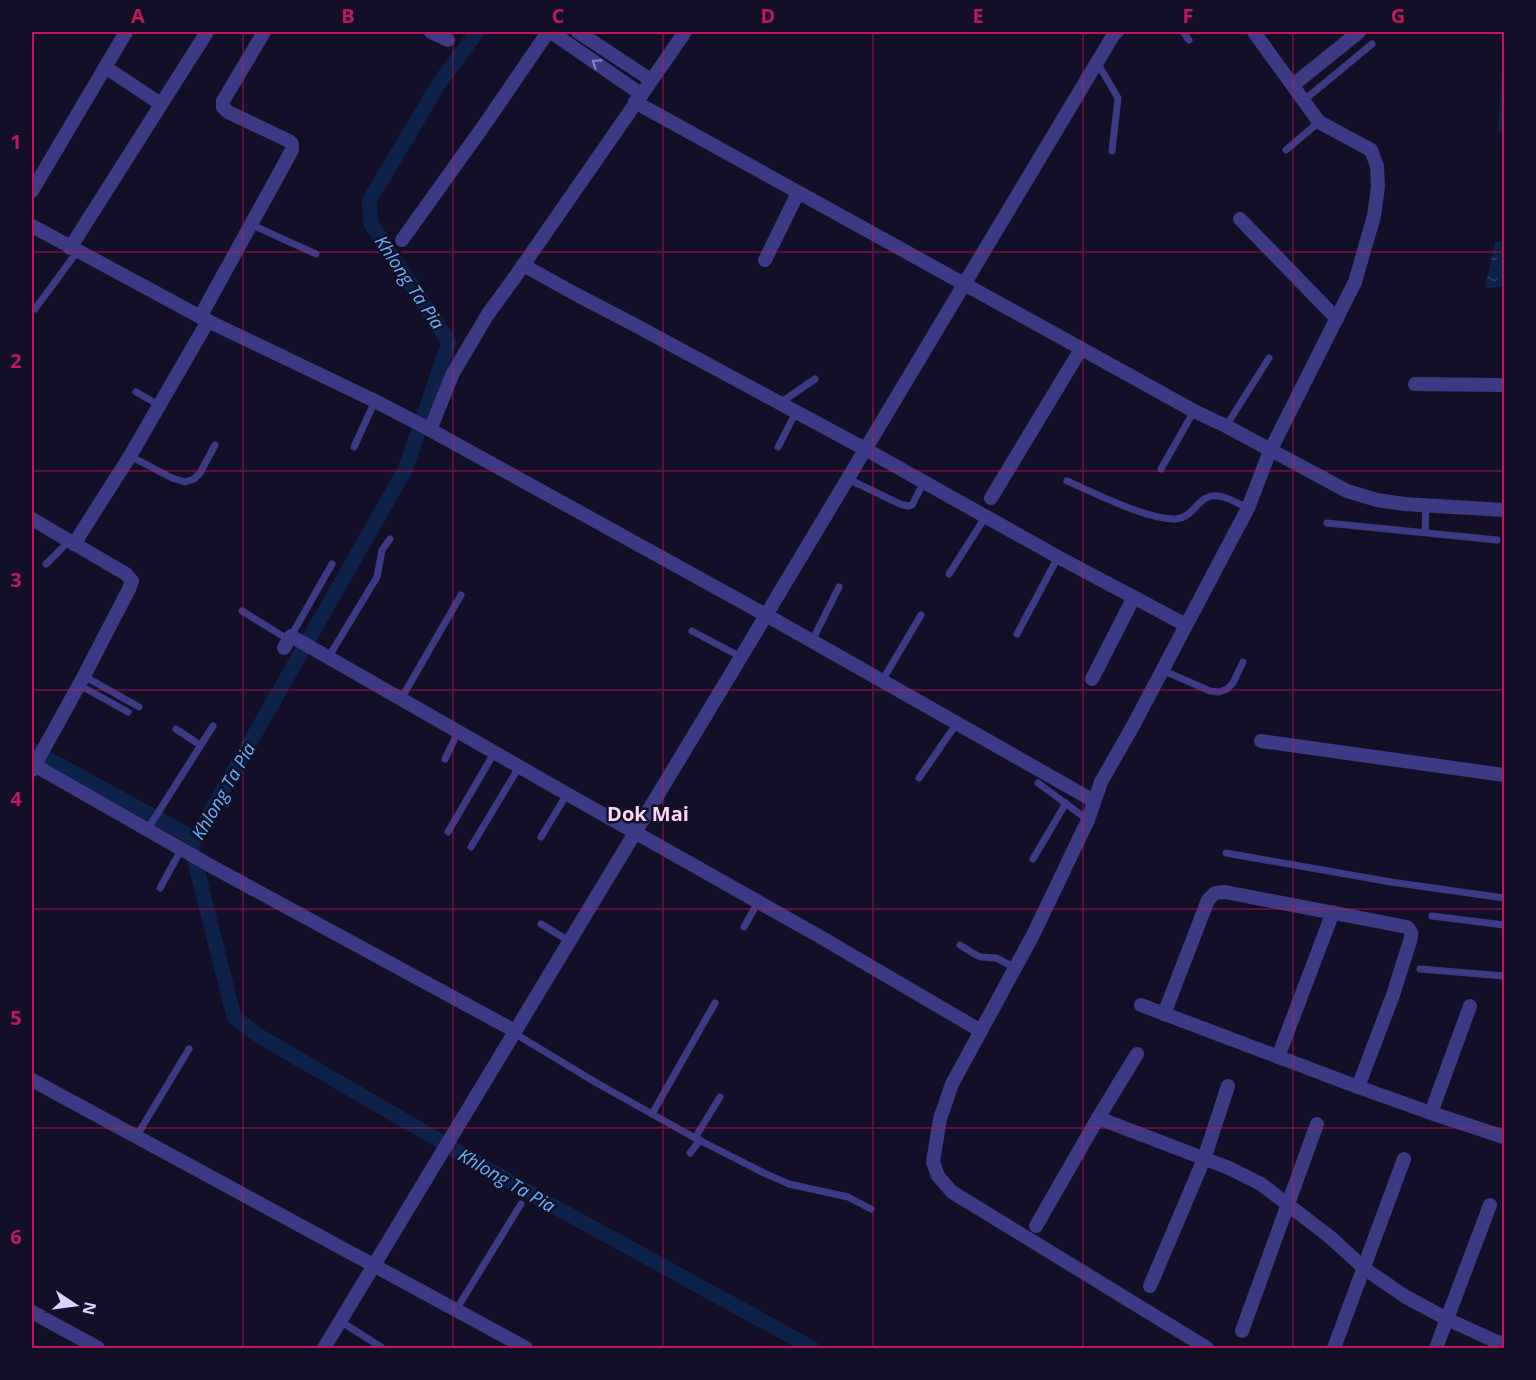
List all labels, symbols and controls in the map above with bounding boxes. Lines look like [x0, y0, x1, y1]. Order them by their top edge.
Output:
text: A [131, 2, 145, 29]
text: B [341, 2, 355, 29]
text: C [552, 2, 565, 29]
text: D [761, 2, 775, 29]
text: E [972, 2, 984, 29]
text: F [1183, 2, 1193, 29]
text: G [1391, 2, 1405, 29]
one-way arrow [591, 59, 602, 70]
text: 1 [10, 128, 22, 155]
water label: Khlong Ta Pia [370, 230, 450, 334]
text: 2 [10, 347, 22, 374]
text: 3 [10, 566, 22, 593]
water label: Khlong Ta Pia [186, 738, 260, 844]
text: 4 [10, 785, 22, 812]
district label: Dok Mai [607, 800, 689, 827]
text: 5 [10, 1004, 22, 1031]
water label: Khlong Ta Pia [454, 1143, 560, 1217]
text: 6 [10, 1223, 22, 1250]
north arrow [45, 1275, 105, 1335]
text: N [77, 1300, 102, 1317]

